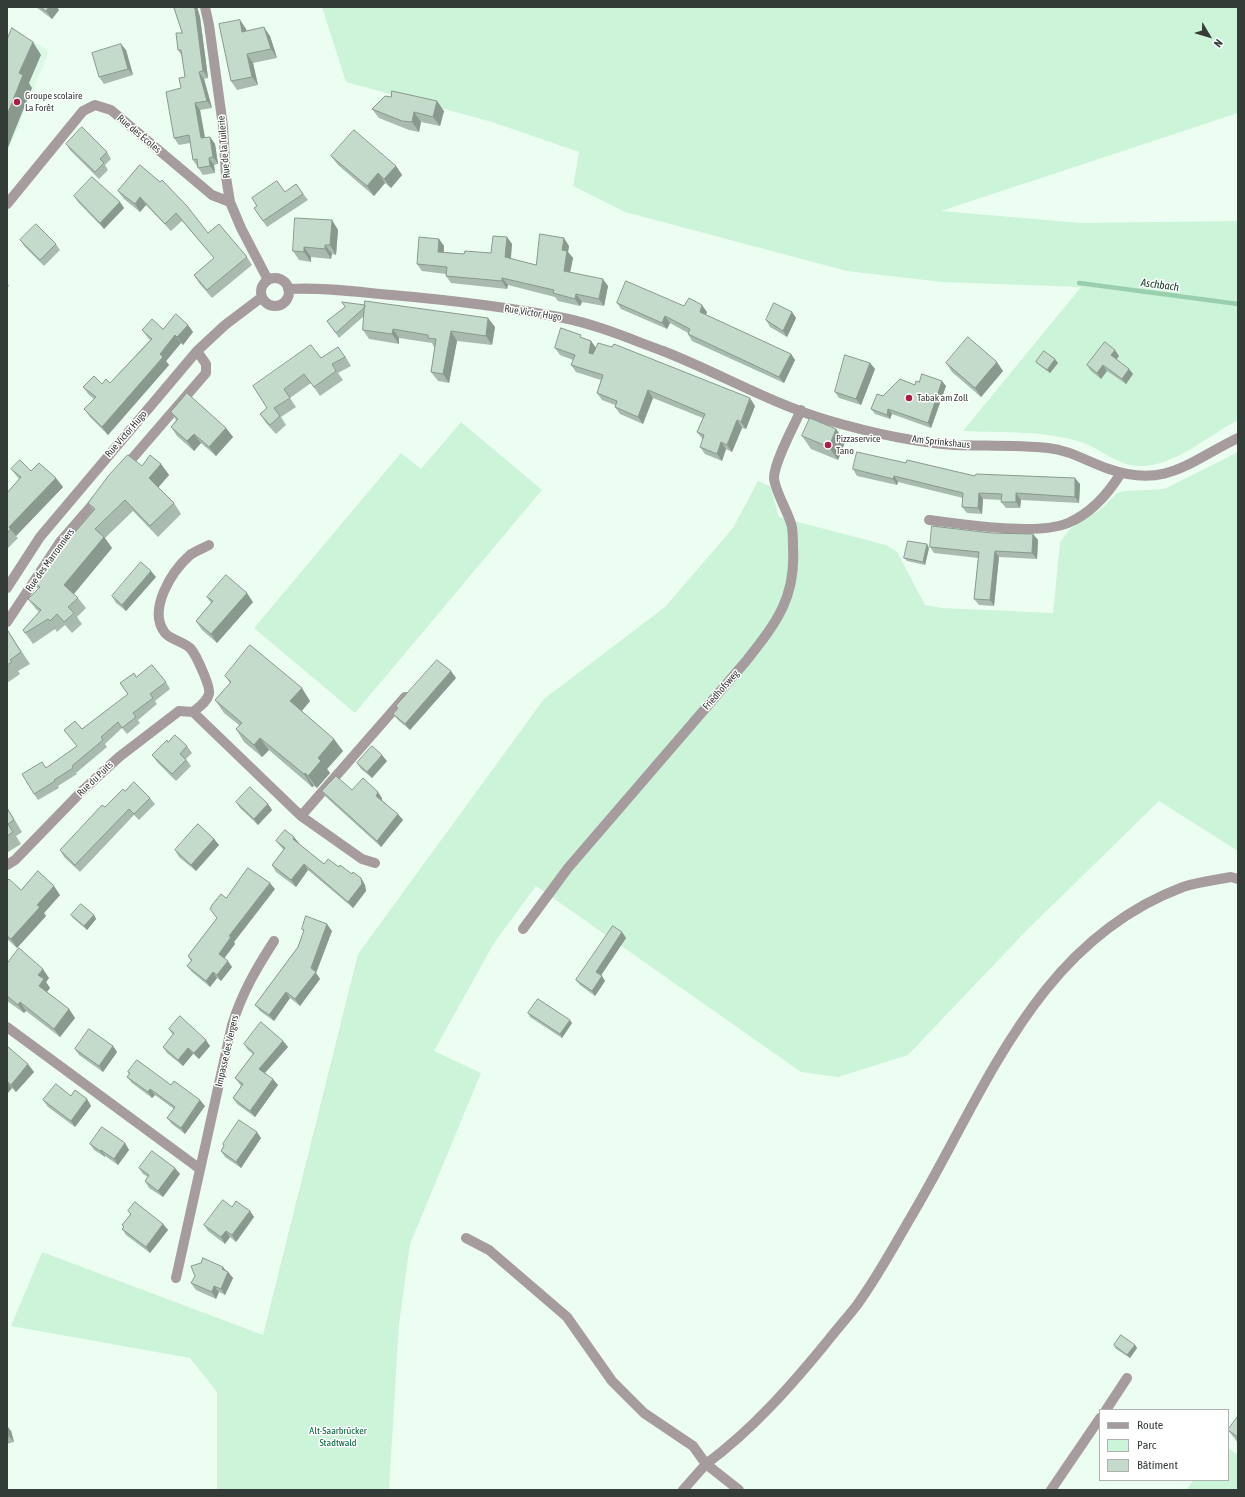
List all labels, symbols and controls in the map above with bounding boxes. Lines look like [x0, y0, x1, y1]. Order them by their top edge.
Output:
north arrow [1189, 16, 1229, 56]
text: N [1212, 37, 1225, 50]
place label: Groupe scolaire La Forêt [25, 90, 82, 114]
marker: Groupe scolaire La Forêt [12, 97, 22, 107]
street label: Rue des Écoles [115, 112, 163, 156]
street label: Rue de la Tuilerie [215, 115, 233, 179]
water label: Aschbach [1140, 276, 1180, 294]
street label: Rue Victor Hugo [503, 303, 563, 323]
place label: Tabak am Zoll [917, 392, 968, 404]
marker: Tabak am Zoll [904, 393, 914, 403]
street label: Rue Victor Hugo [102, 408, 150, 460]
place label: Pizzaservice Tano [836, 433, 881, 456]
street label: Am Sprinkshaus [911, 433, 971, 451]
marker: Pizzaservice Tano [823, 440, 833, 450]
street label: Rue des Marronniers [23, 526, 77, 594]
street label: Friedhofsweg [700, 668, 742, 712]
street label: Rue du Puits [75, 759, 115, 799]
street label: Impasse des Vergers [213, 1014, 241, 1088]
legend [1099, 1409, 1229, 1481]
text: Route [1137, 1418, 1163, 1432]
park label: Alt-Saarbrücker Stadtwald [309, 1425, 367, 1448]
text: Parc [1137, 1438, 1156, 1452]
text: Bâtiment [1137, 1458, 1178, 1472]

